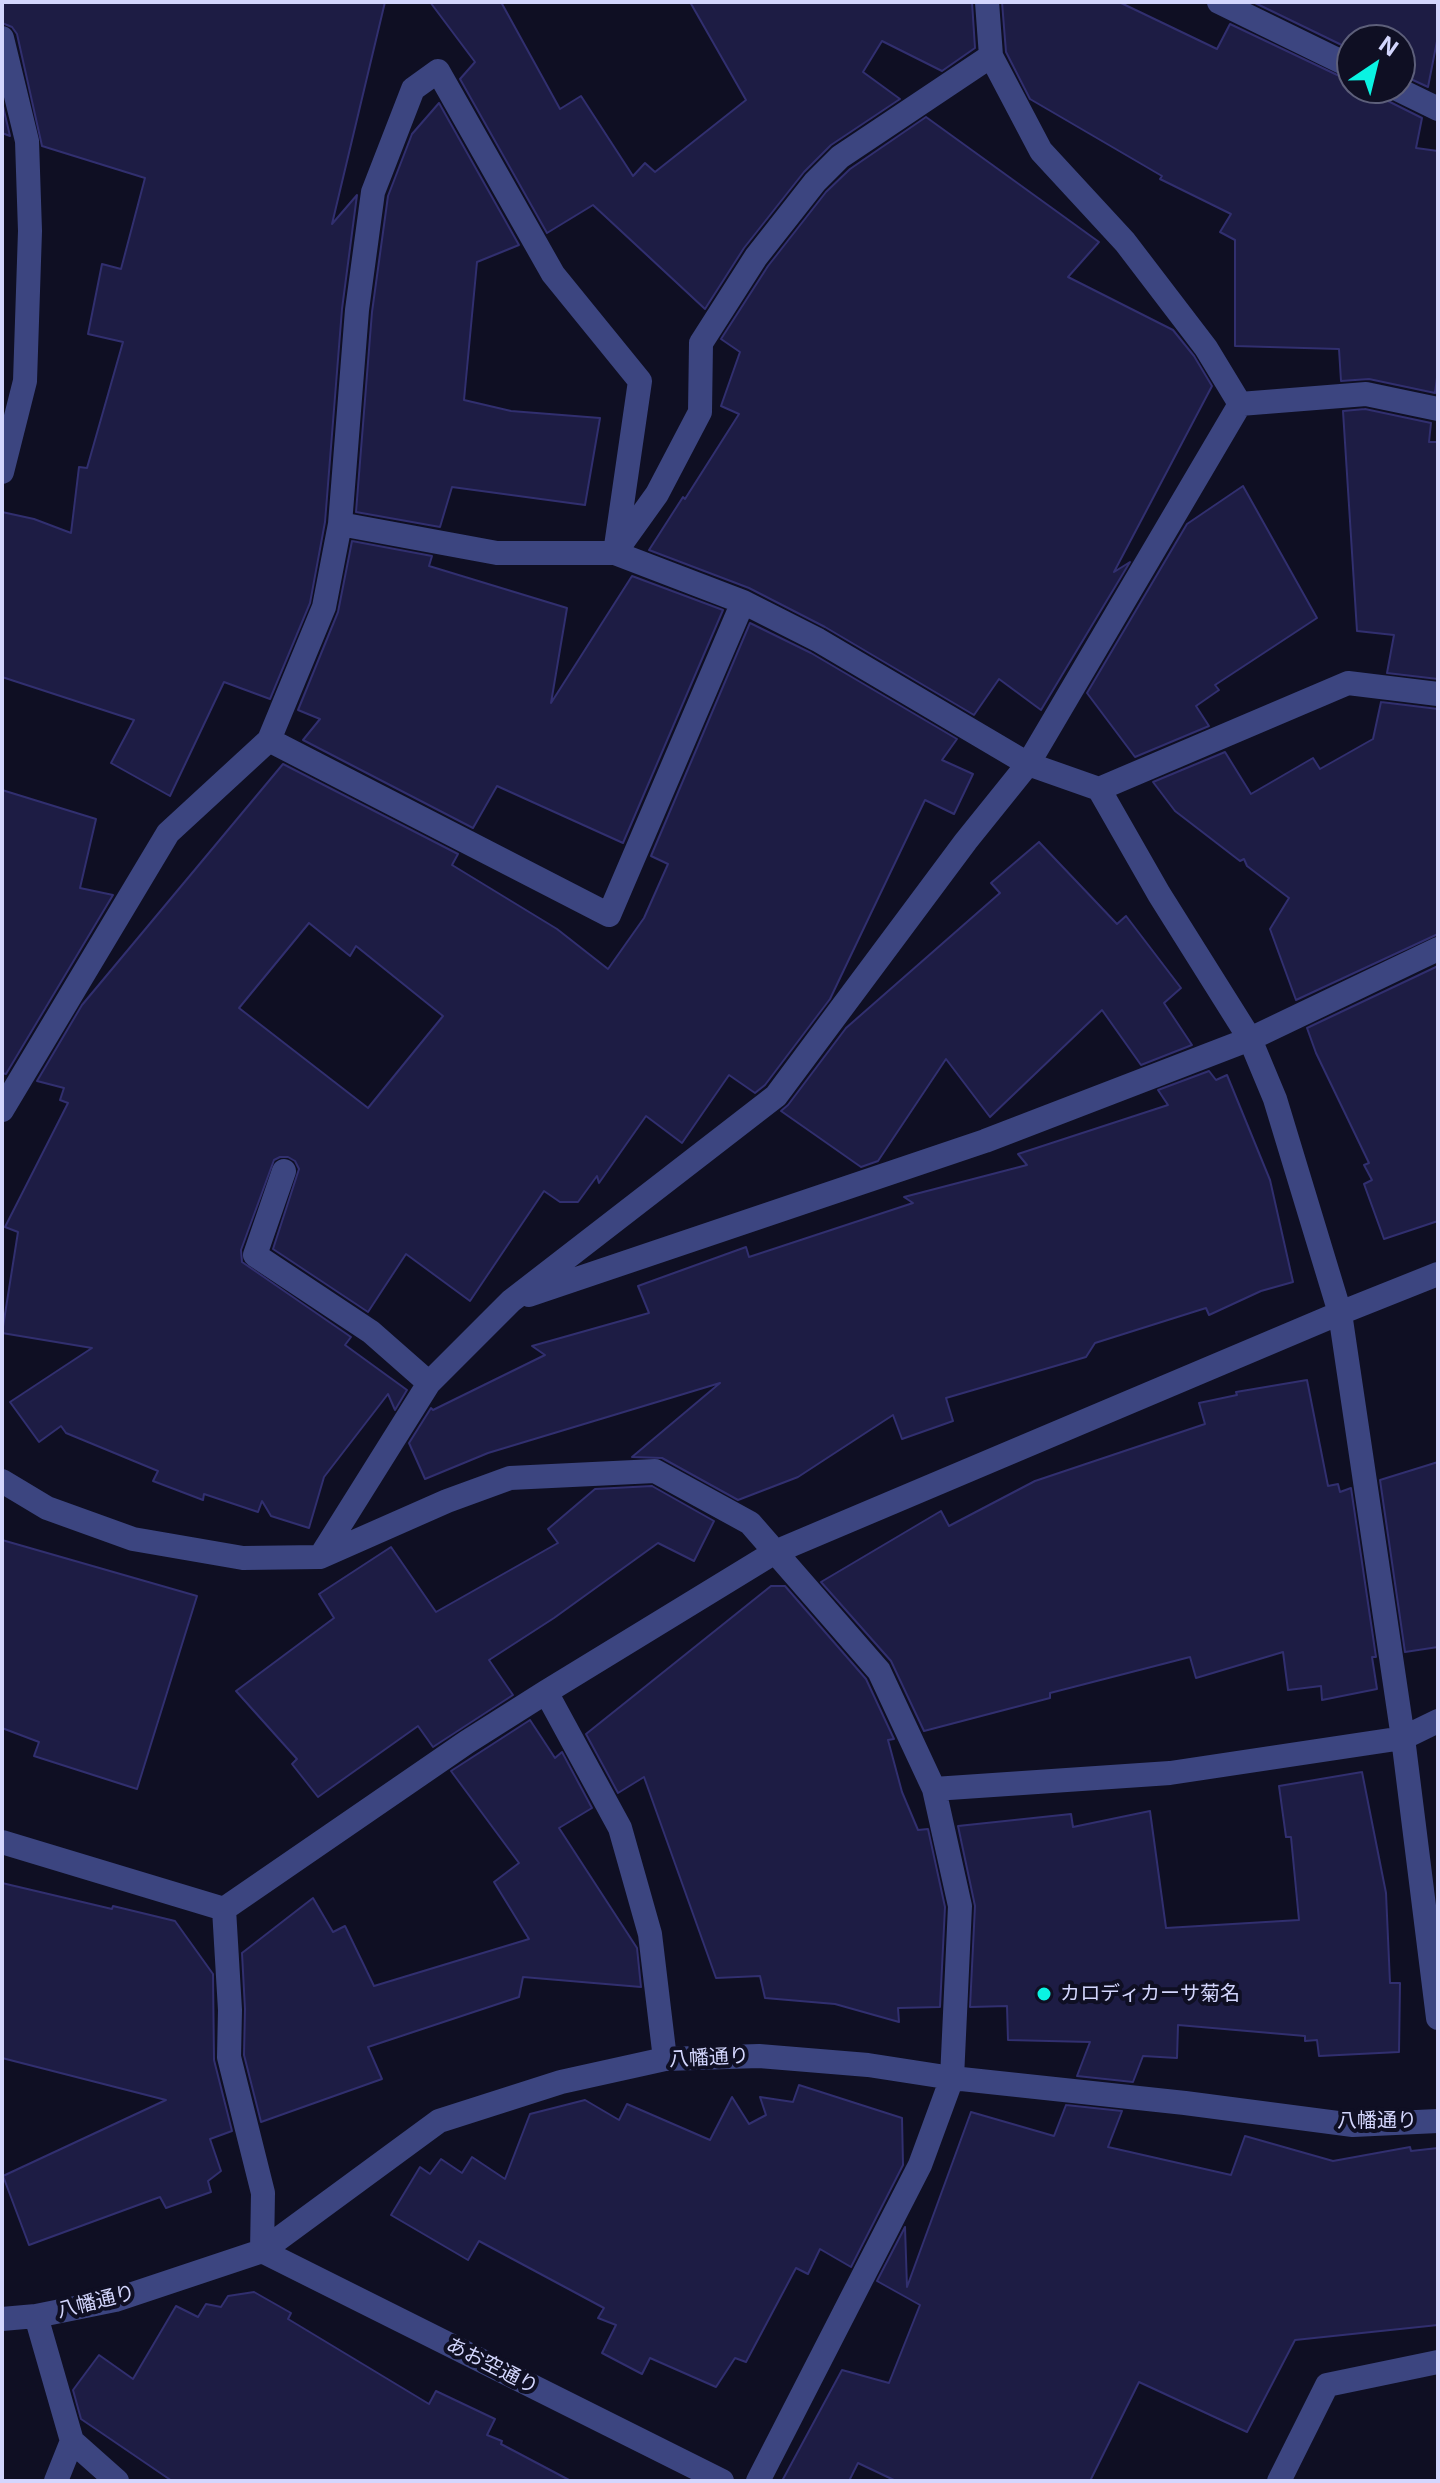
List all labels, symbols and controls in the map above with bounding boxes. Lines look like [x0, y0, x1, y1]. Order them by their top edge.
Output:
north arrow [1336, 24, 1416, 104]
text: N [1374, 31, 1403, 61]
place label: カロディカーサ菊名 [1060, 1982, 1240, 2006]
marker: カロディカーサ菊名 [1035, 1985, 1053, 2003]
street label: 八幡通り [668, 2044, 750, 2072]
street label: 八幡通り [1337, 2109, 1417, 2133]
street label: 八幡通り [54, 2281, 138, 2323]
street label: あお空通り [442, 2333, 542, 2399]

